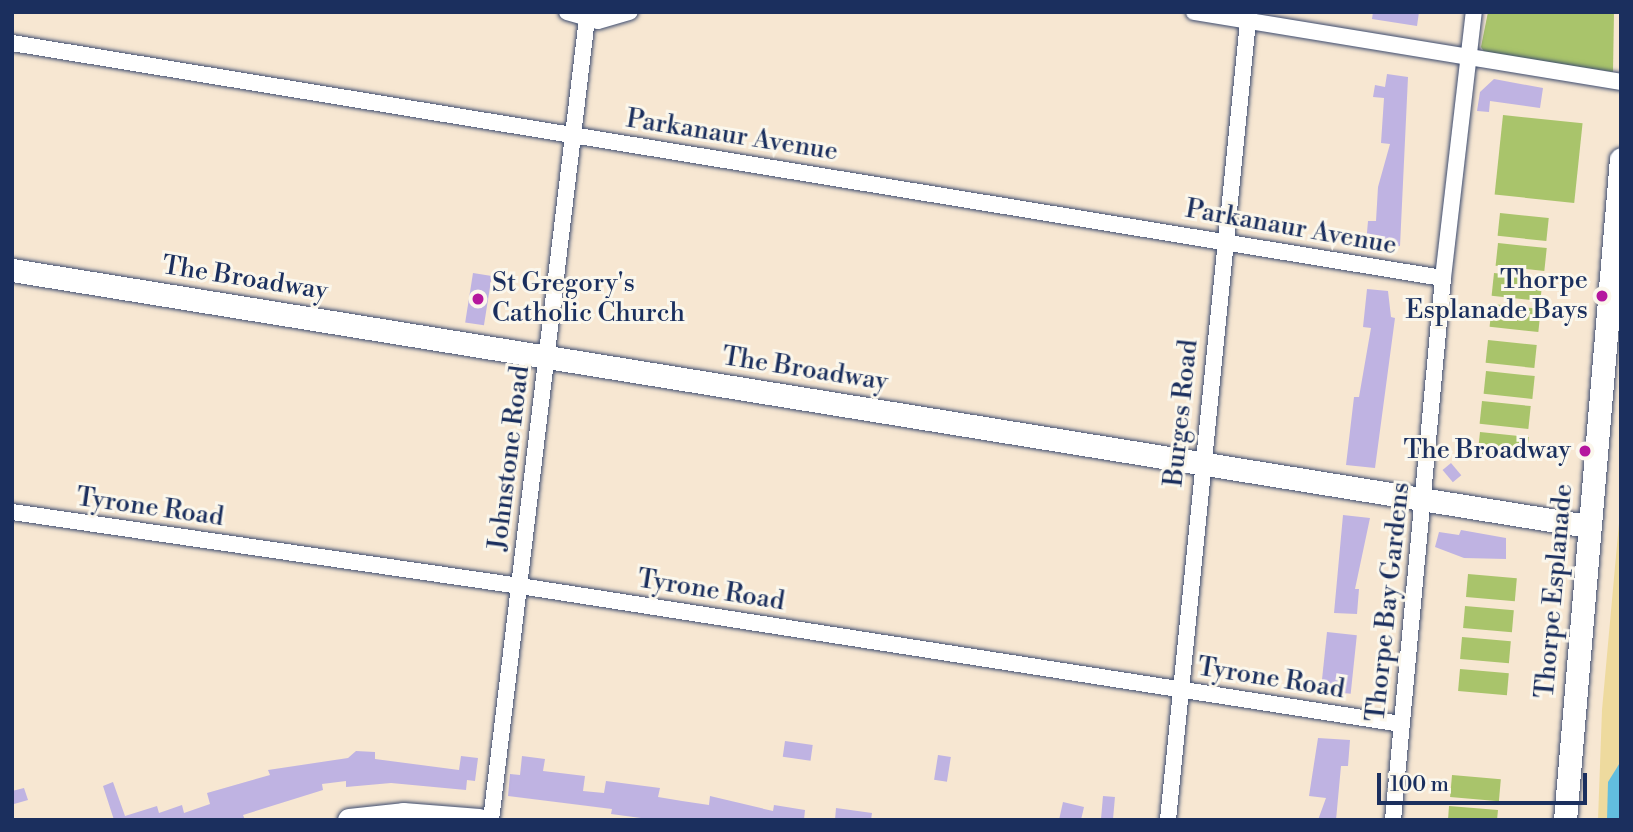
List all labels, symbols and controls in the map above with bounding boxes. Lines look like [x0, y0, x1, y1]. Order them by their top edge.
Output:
street label: Parkanaur Avenue [624, 104, 840, 168]
street label: Parkanaur Avenue [1183, 194, 1399, 262]
street label: The Broadway [160, 250, 330, 308]
place label: Thorpe Esplanade Bays [1406, 265, 1588, 326]
place label: St Gregory's Catholic Church [492, 268, 685, 330]
marker: Thorpe Esplanade Bays [1594, 288, 1610, 304]
marker: St Gregory's Catholic Church [470, 291, 486, 307]
street label: Burges Road [1159, 338, 1205, 488]
street label: The Broadway [720, 341, 890, 399]
street label: Johnstone Road [483, 364, 537, 552]
place label: The Broadway [1404, 435, 1571, 467]
marker: The Broadway [1577, 443, 1593, 459]
street label: Thorpe Bay Gardens [1361, 481, 1417, 723]
street label: Tyrone Road [74, 482, 226, 534]
street label: Thorpe Esplanade [1530, 482, 1580, 700]
street label: Tyrone Road [635, 564, 787, 618]
street label: Tyrone Road [1195, 652, 1347, 706]
scale bar [1381, 758, 1591, 802]
text: 100 m [1390, 772, 1449, 798]

